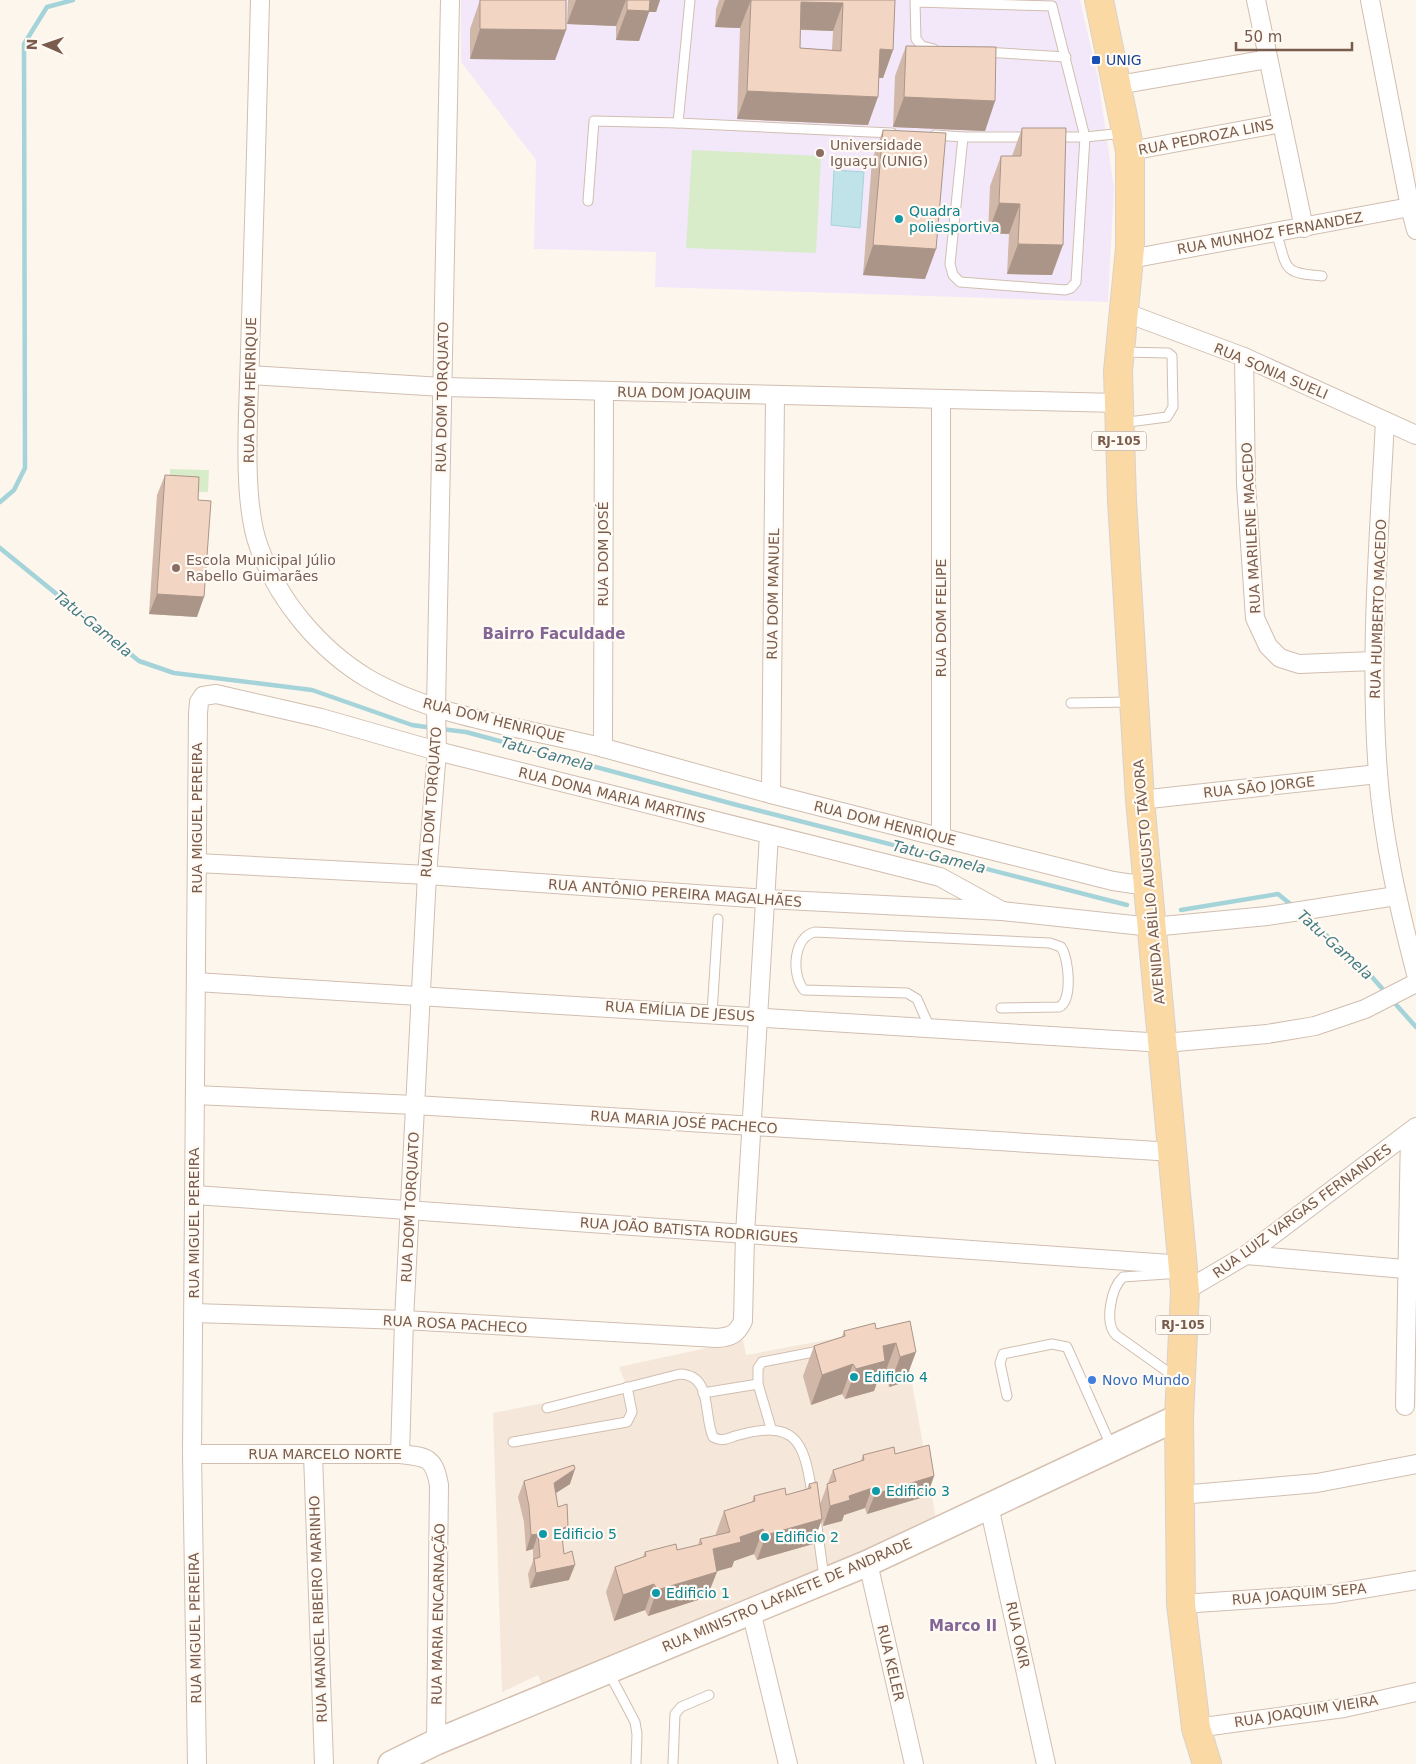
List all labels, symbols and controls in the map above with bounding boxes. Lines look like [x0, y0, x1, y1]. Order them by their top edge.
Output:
north arrow [20, 20, 70, 70]
scale bar [1236, 20, 1352, 52]
text: 50 m [1244, 28, 1282, 46]
text: N [24, 38, 40, 51]
place label: UNIG [1106, 52, 1142, 68]
marker: UNIG [1090, 54, 1102, 66]
street label: RUA PEDROZA LINS [1137, 116, 1275, 158]
place label: Universidade Iguaçu (UNIG) [830, 137, 928, 169]
marker: Universidade Iguaçu (UNIG) [814, 147, 826, 159]
place label: Quadra poliesportiva [909, 203, 1000, 235]
street label: RUA MUNHOZ FERNANDEZ [1176, 209, 1364, 257]
marker: Quadra poliesportiva [893, 213, 905, 225]
street label: RUA DOM HENRIQUE [241, 317, 259, 463]
street label: RUA DOM TORQUATO [433, 321, 451, 473]
street label: RUA SONIA SUELI [1212, 340, 1330, 402]
street label: RUA DOM JOAQUIM [617, 384, 751, 402]
road number: RJ-105 [1092, 432, 1146, 451]
street label: RUA MARILENE MACEDO [1239, 442, 1263, 614]
street label: RUA DOM JOSÉ [595, 501, 611, 607]
street label: RUA HUMBERTO MACEDO [1367, 519, 1389, 699]
street label: RUA DOM MANUEL [764, 528, 782, 660]
place label: Escola Municipal Júlio Rabello Guimarães [186, 552, 336, 584]
street label: RUA DOM FELIPE [933, 559, 949, 677]
marker: Escola Municipal Júlio Rabello Guimarães [170, 562, 182, 574]
water label: Tatu-Gamela [50, 587, 136, 661]
district label: Bairro Faculdade [483, 625, 626, 643]
street label: RUA DOM HENRIQUE [421, 695, 567, 745]
street label: RUA DOM TORQUATO [418, 726, 444, 878]
water label: Tatu-Gamela [498, 733, 596, 775]
street label: RUA MIGUEL PEREIRA [189, 742, 205, 894]
street label: AVENIDA ABÍLIO AUGUSTO TÁVORA [1130, 758, 1168, 1005]
street label: RUA DONA MARIA MARTINS [517, 764, 707, 826]
street label: RUA SĀO JORGE [1202, 773, 1316, 801]
street label: RUA DOM HENRIQUE [812, 798, 958, 848]
water label: Tatu-Gamela [890, 837, 988, 877]
street label: RUA ANTÔNIO PEREIRA MAGALHÃES [548, 875, 803, 910]
water label: Tatu-Gamela [1293, 906, 1377, 984]
street label: RUA EMÍLIA DE JESUS [605, 998, 756, 1024]
street label: RUA MARIA JOSÉ PACHECO [590, 1107, 778, 1137]
street label: RUA DOM TORQUATO [398, 1131, 422, 1283]
street label: RUA LUIZ VARGAS FERNANDES [1210, 1141, 1395, 1281]
street label: RUA MIGUEL PEREIRA [186, 1147, 202, 1299]
street label: RUA JOÃO BATISTA RODRIGUES [579, 1214, 799, 1246]
street label: RUA ROSA PACHECO [382, 1312, 528, 1336]
road number: RJ-105 [1156, 1316, 1210, 1334]
place label: Edificio 4 [864, 1369, 928, 1385]
marker: Edificio 4 [848, 1371, 860, 1383]
place label: Novo Mundo [1102, 1372, 1190, 1388]
marker: Novo Mundo [1086, 1374, 1098, 1386]
street label: RUA MARCELO NORTE [248, 1446, 402, 1462]
place label: Edificio 3 [886, 1483, 950, 1499]
marker: Edificio 3 [870, 1485, 882, 1497]
street label: RUA MANOEL RIBEIRO MARINHO [306, 1495, 330, 1723]
street label: RUA MARIA ENCARNAÇÃO [428, 1523, 448, 1705]
place label: Edificio 5 [553, 1526, 617, 1542]
marker: Edificio 5 [537, 1528, 549, 1540]
place label: Edificio 2 [775, 1529, 839, 1545]
marker: Edificio 2 [759, 1531, 771, 1543]
street label: RUA MINISTRO LAFAIETE DE ANDRADE [660, 1535, 914, 1655]
street label: RUA MIGUEL PEREIRA [186, 1552, 204, 1704]
street label: RUA JOAQUIM SEPA [1231, 1580, 1367, 1608]
place label: Edificio 1 [666, 1585, 730, 1601]
marker: Edificio 1 [650, 1587, 662, 1599]
street label: RUA OKIR [1003, 1600, 1033, 1670]
district label: Marco II [929, 1617, 997, 1635]
street label: RUA KELER [874, 1623, 908, 1703]
street label: RUA JOAQUIM VIEIRA [1233, 1692, 1380, 1730]

